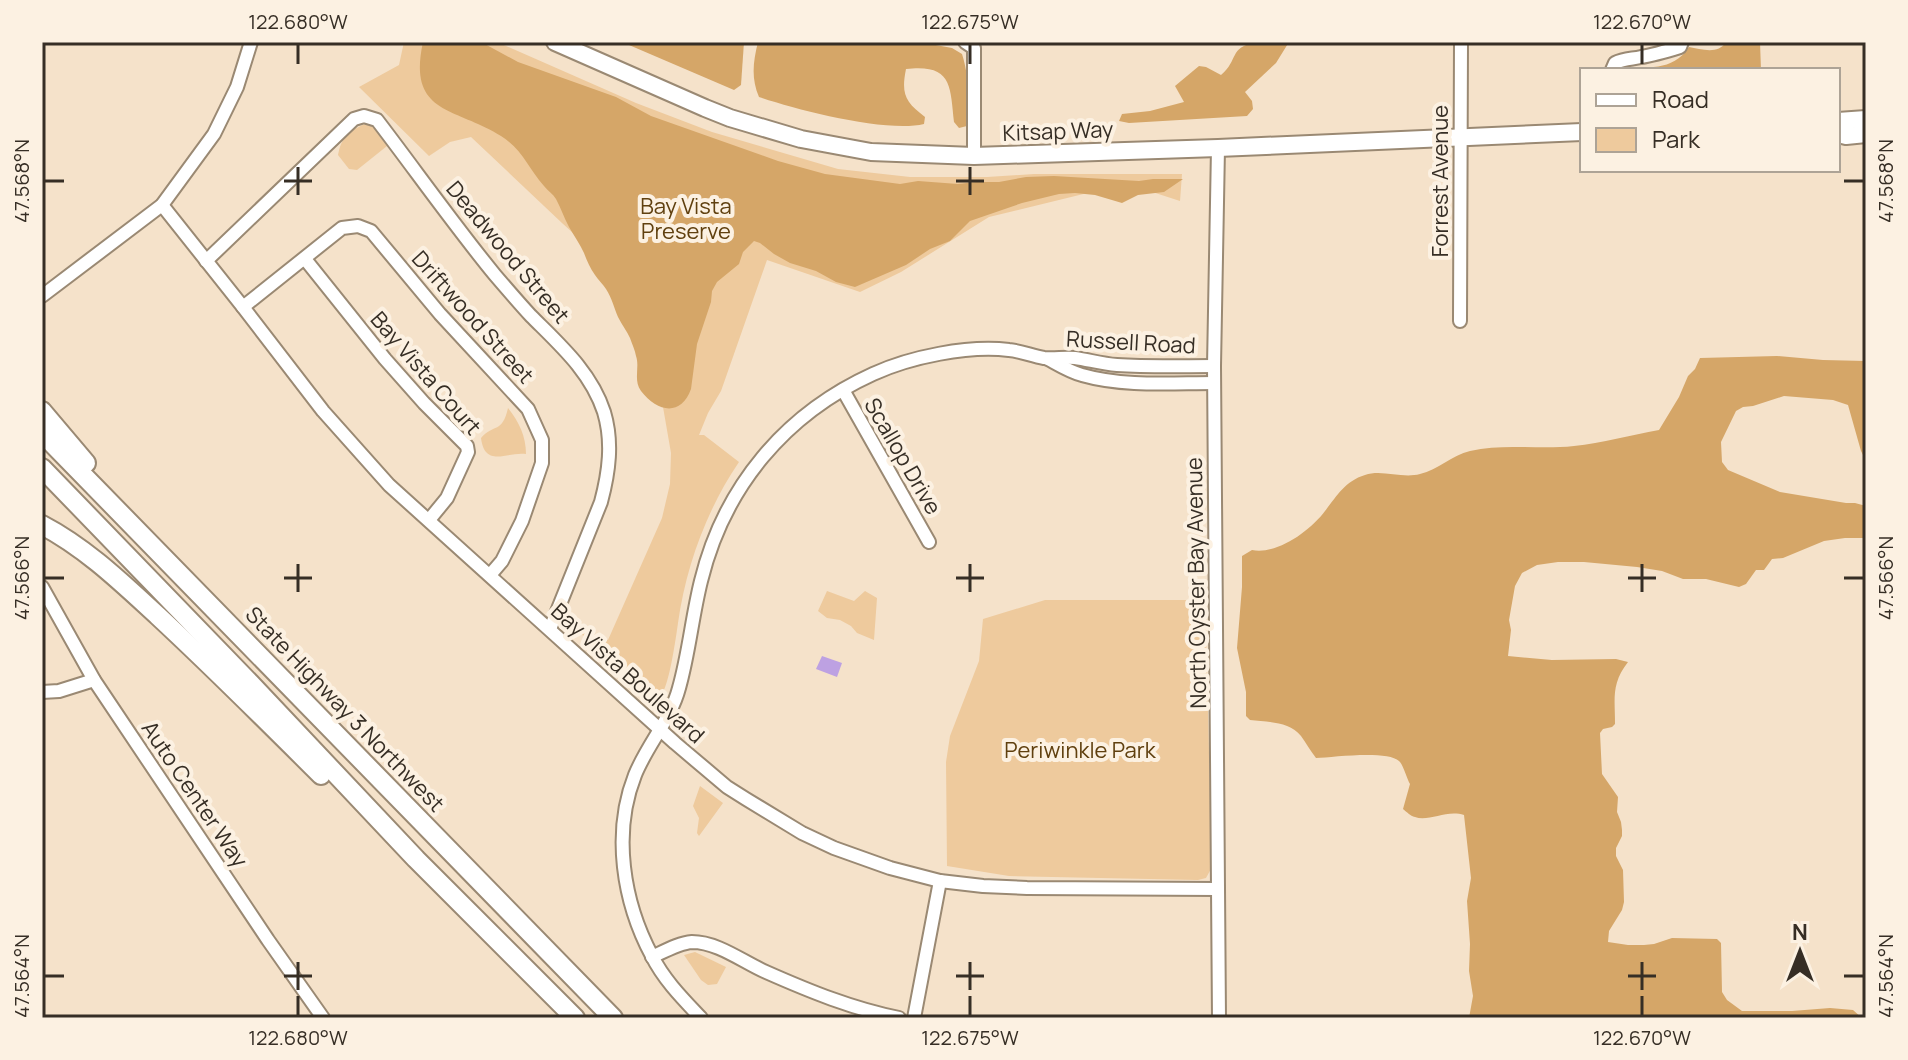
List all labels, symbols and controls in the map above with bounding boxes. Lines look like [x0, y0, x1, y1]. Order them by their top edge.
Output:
text: 122.680°W [248, 8, 348, 35]
text: 122.675°W [921, 8, 1019, 35]
text: 122.670°W [1593, 8, 1691, 35]
legend [1580, 68, 1840, 172]
text: Road [1652, 82, 1709, 115]
street label: Forrest Avenue [1425, 105, 1455, 257]
street label: Kitsap Way [1002, 114, 1114, 148]
text: Park [1652, 122, 1701, 155]
text: 47.568°N [8, 139, 35, 223]
text: 47.568°N [1872, 139, 1899, 223]
street label: Deadwood Street [440, 174, 577, 330]
park label: Bay Vista Preserve [640, 191, 732, 246]
street label: Driftwood Street [405, 244, 541, 390]
street label: Bay Vista Court [364, 305, 488, 441]
street label: Russell Road [1065, 324, 1197, 360]
street label: Scallop Drive [857, 392, 949, 520]
street label: North Oyster Bay Avenue [1179, 457, 1213, 709]
text: 47.566°N [8, 536, 35, 620]
text: 47.566°N [1872, 536, 1899, 620]
street label: Bay Vista Boulevard [545, 596, 711, 750]
street label: State Highway 3 Northwest [239, 600, 451, 818]
street label: Auto Center Way [135, 715, 255, 873]
park label: Periwinkle Park [1004, 735, 1157, 765]
north arrow [1760, 912, 1840, 992]
text: N [1792, 917, 1808, 947]
text: 47.564°N [8, 934, 35, 1018]
text: 47.564°N [1872, 934, 1899, 1018]
text: 122.680°W [248, 1024, 348, 1051]
text: 122.675°W [921, 1024, 1019, 1051]
text: 122.670°W [1593, 1024, 1691, 1051]

